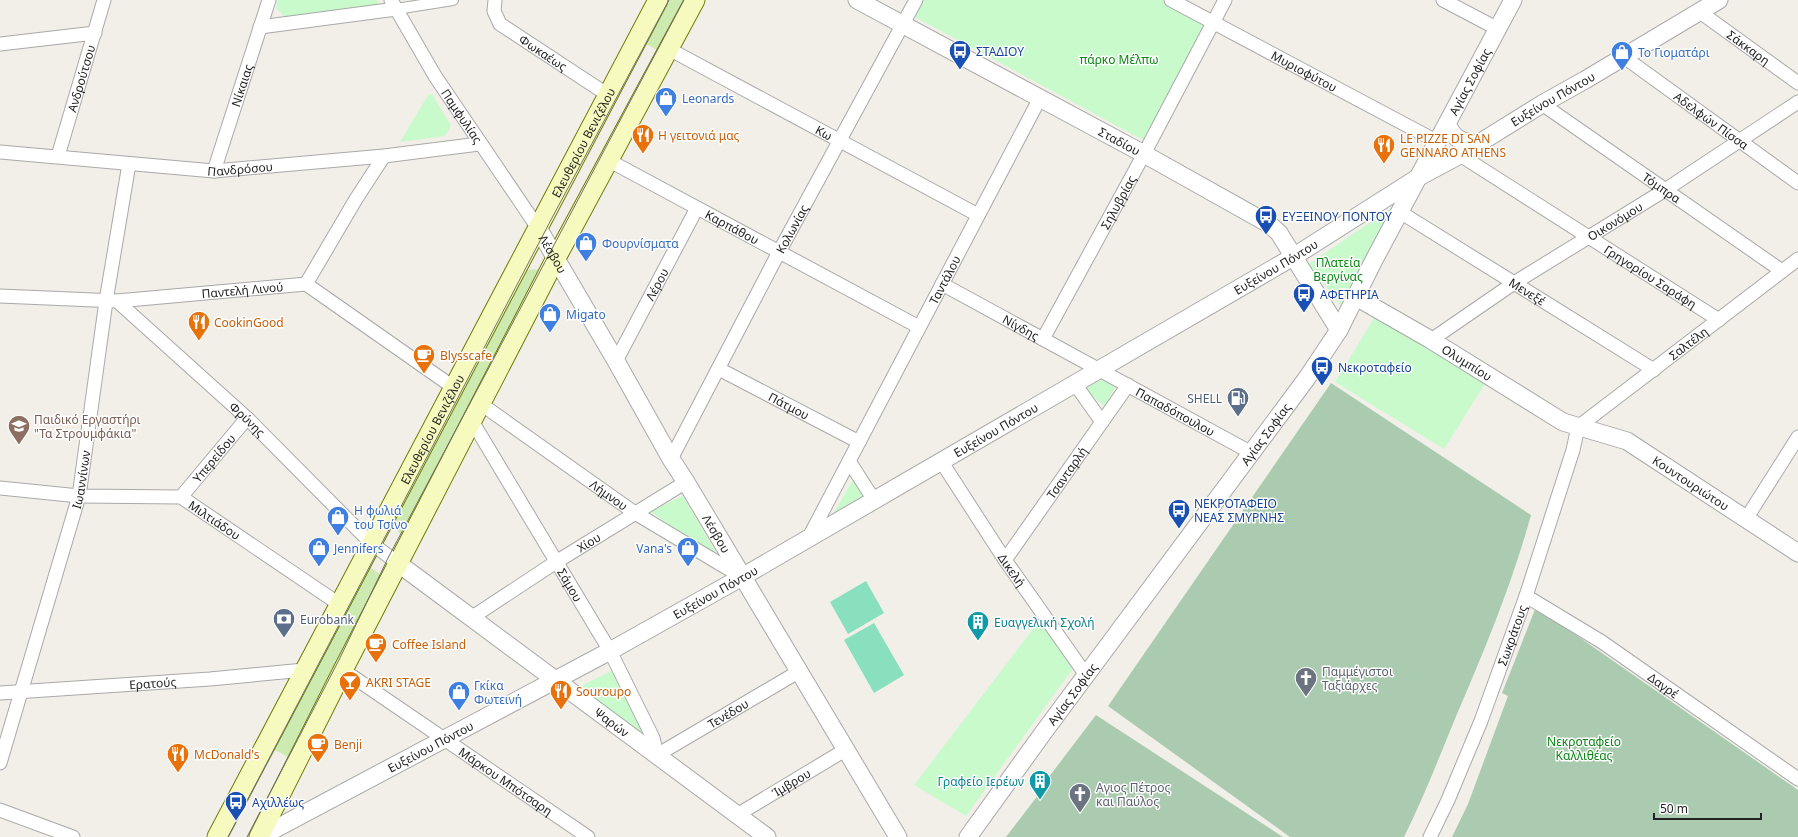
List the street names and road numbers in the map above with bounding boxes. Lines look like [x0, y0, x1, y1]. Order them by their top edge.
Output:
street label: Σάκκαρη [1724, 26, 1773, 69]
street label: Φωκαέως [516, 30, 571, 74]
street label: Ανδρούτσου [63, 43, 99, 114]
street label: Αγίας Σοφίας [1445, 45, 1494, 118]
street label: Μυριοφύτου [1268, 46, 1340, 95]
street label: Νίκαιας [227, 62, 256, 109]
street label: Ευξείνου Πόντου [1507, 68, 1598, 130]
street label: Παμφυλίας [437, 85, 487, 147]
street label: Ελευθερίου Βενιζέλου [547, 85, 619, 200]
street label: Αδελφών Πίσσα [1671, 88, 1753, 153]
street label: Κω [813, 121, 836, 144]
street label: Σταδίου [1096, 123, 1143, 159]
street label: Πανδρόσου [207, 157, 273, 180]
street label: Τόμπρα [1639, 168, 1685, 207]
street label: Σηλυβρίας [1096, 172, 1139, 232]
street label: Οικονόμου [1584, 197, 1646, 244]
street label: Κολωνίας [772, 201, 812, 256]
street label: Καρπάθου [702, 205, 762, 248]
street label: Λέσβου [535, 231, 571, 276]
street label: Ευξείνου Πόντου [1231, 235, 1321, 298]
street label: Γρηγορίου Σαράφη [1601, 241, 1700, 312]
street label: Ταντάλου [925, 252, 964, 307]
street label: Λέρου [641, 265, 672, 303]
street label: Μενεξέ [1506, 273, 1549, 309]
street label: Παντελή Λινού [201, 278, 284, 302]
street label: Νίγδης [1000, 310, 1042, 344]
street label: Σαλτέλη [1665, 322, 1711, 363]
street label: Ολυμπίου [1439, 340, 1496, 385]
street label: Ελευθερίου Βενιζέλου [396, 371, 468, 487]
street label: Παπαδόπουλου [1133, 383, 1218, 440]
street label: Πάτμου [766, 388, 812, 423]
street label: Φρύνης [226, 398, 269, 440]
street label: Ευξείνου Πόντου [950, 399, 1041, 461]
street label: Αγίας Σοφίας [1237, 399, 1294, 469]
street label: Υπερείδου [188, 430, 239, 486]
street label: Τσανταρλή [1042, 443, 1091, 502]
street label: Ιωαννίνων [67, 449, 94, 511]
street label: Κουντουριώτου [1649, 452, 1733, 514]
street label: Λήμνου [587, 475, 631, 514]
street label: Μιλτιάδου [185, 496, 244, 543]
street label: Λέσβου [699, 511, 735, 556]
street label: Χίου [573, 528, 604, 556]
street label: Δικελή [994, 550, 1030, 590]
street label: Ευξείνου Πόντου [670, 561, 761, 623]
street label: Σάμου [554, 565, 587, 605]
street label: Σωκράτους [1493, 602, 1531, 668]
street label: Αγίας Σοφίας [1043, 659, 1101, 729]
street label: Δαγρέ [1645, 668, 1683, 702]
street label: Ερατούς [129, 673, 177, 693]
street label: Τενέδου [704, 695, 751, 732]
street label: Ψαρών [591, 703, 633, 740]
street label: Ευξείνου Πόντου [385, 717, 476, 776]
street label: Μάρκου Μπότσαρη [456, 743, 556, 819]
street label: Ίμβρου [768, 764, 814, 801]

